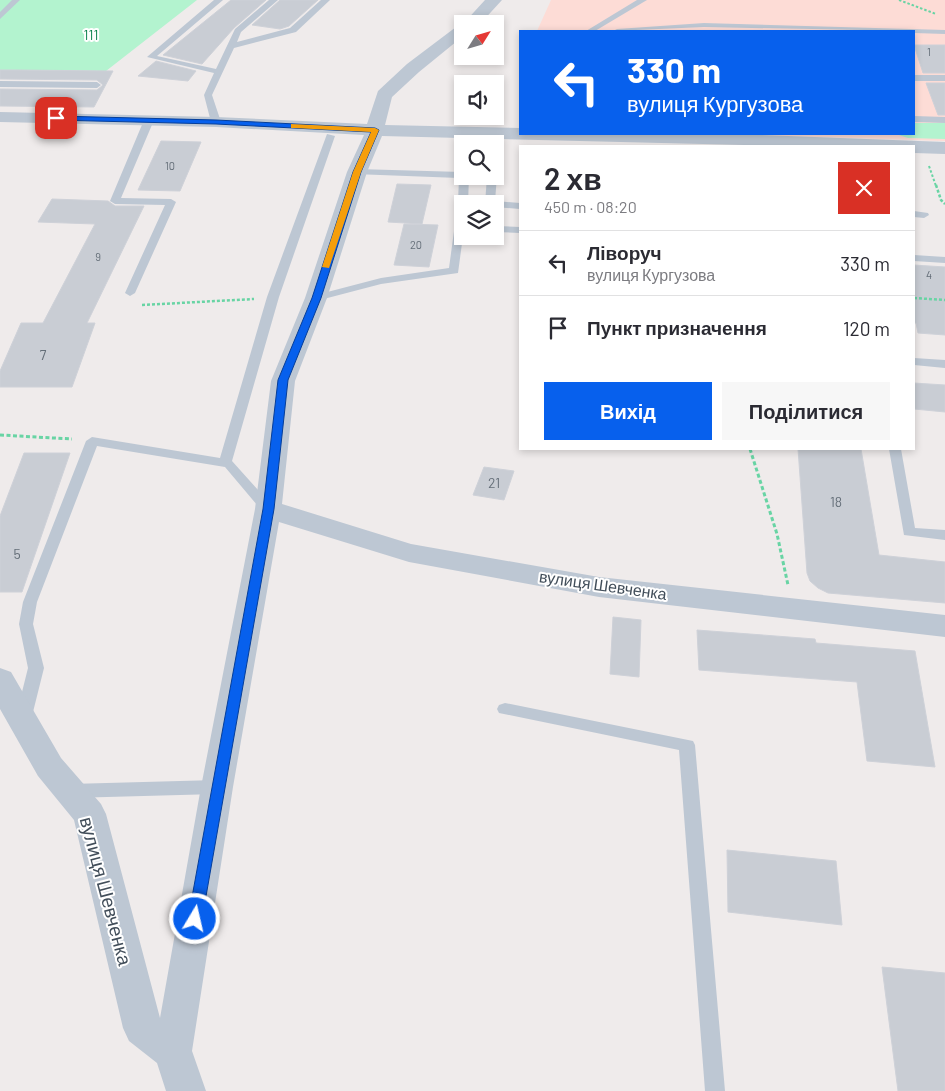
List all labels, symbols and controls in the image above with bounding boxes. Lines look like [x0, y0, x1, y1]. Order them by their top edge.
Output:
north arrow [454, 15, 504, 65]
map controls [454, 15, 504, 245]
park label: 111 [84, 26, 98, 43]
house number: 1 [927, 45, 931, 58]
text: 330 m [627, 48, 721, 90]
icon: left [544, 50, 609, 115]
button: sound [454, 75, 504, 125]
text: вулиця Кургузова [627, 90, 803, 116]
pin [35, 97, 77, 139]
icon: arrive [42, 104, 70, 132]
button: search [454, 135, 504, 185]
house number: 10 [165, 159, 175, 172]
text: 2 хв [544, 160, 602, 196]
button: close [838, 162, 890, 214]
button: layers [454, 195, 504, 245]
text: 450 m · 08:20 [544, 197, 637, 216]
house number: 20 [410, 238, 422, 251]
text: Ліворуч [587, 241, 662, 264]
icon: left [544, 249, 572, 277]
house number: 9 [95, 250, 101, 263]
text: 330 m [840, 252, 890, 275]
text: вулиця Кургузова [587, 265, 715, 284]
house number: 4 [926, 268, 932, 281]
icon: arrive [544, 314, 572, 342]
text: Пункт призначення [587, 316, 767, 339]
text: 120 m [843, 317, 890, 340]
house number: 7 [40, 346, 47, 363]
button: Вихід [544, 382, 712, 440]
button: Поділитися [722, 382, 890, 440]
house number: 21 [488, 474, 500, 491]
house number: 18 [830, 493, 842, 510]
house number: 5 [13, 545, 21, 562]
street label: вулиця Шевченка [538, 566, 668, 603]
street label: вулиця Шевченка [76, 814, 137, 968]
position arrow [168, 892, 220, 944]

